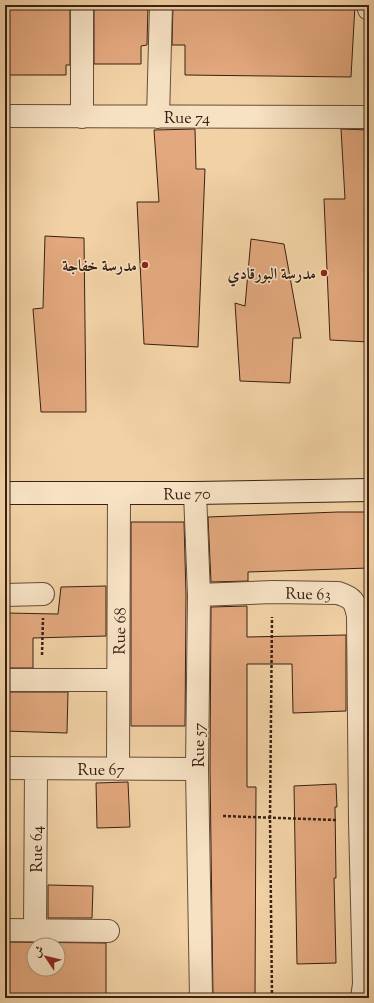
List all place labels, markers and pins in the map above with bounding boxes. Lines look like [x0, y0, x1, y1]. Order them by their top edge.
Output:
place label: مدرسة خفاجة [62, 256, 137, 279]
marker: مدرسة خفاجة [140, 260, 150, 270]
place label: مدرسة البورقادي [227, 264, 316, 287]
marker: مدرسة البورقادي [319, 268, 329, 278]

